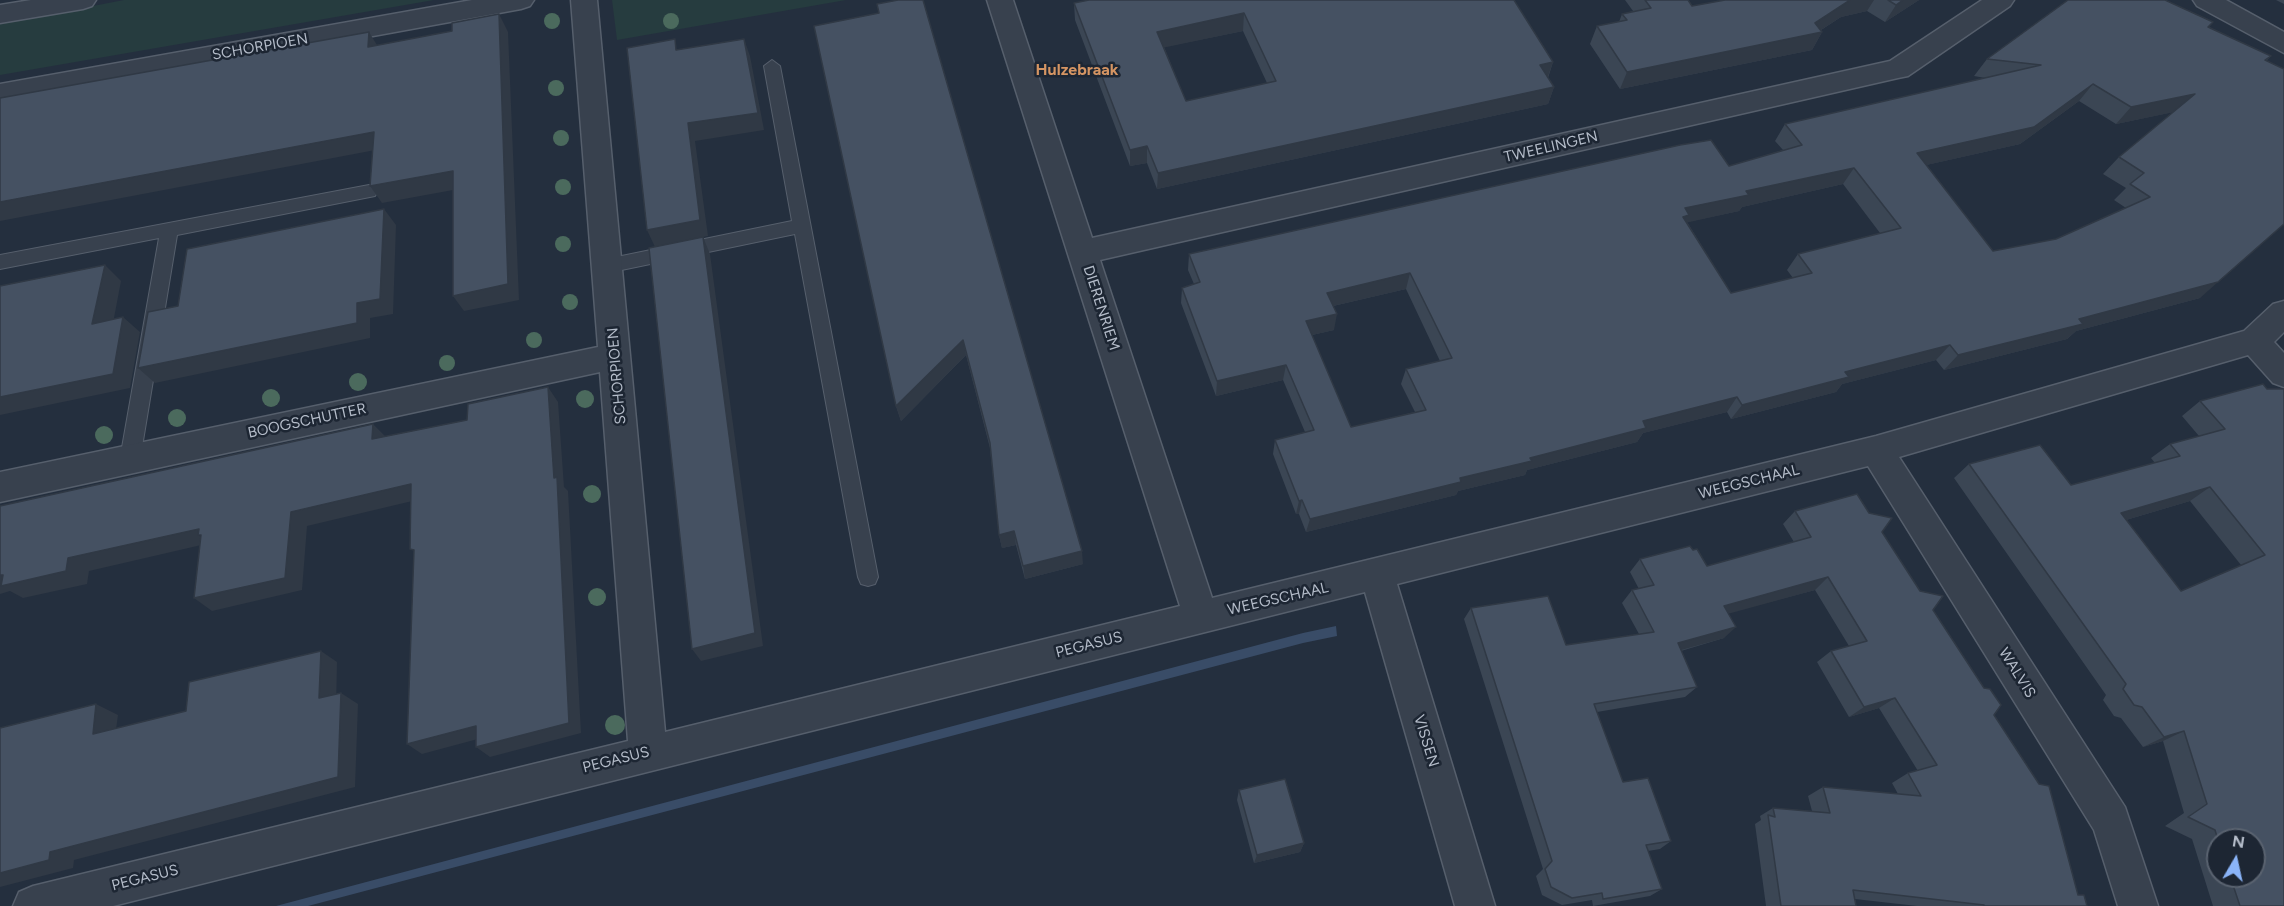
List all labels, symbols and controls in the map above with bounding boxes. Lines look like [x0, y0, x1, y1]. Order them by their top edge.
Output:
street label: SCHORPIOEN [211, 30, 309, 64]
district label: Hulzebraak [1036, 60, 1118, 80]
street label: TWEELINGEN [1502, 127, 1600, 167]
street label: DIERENRIEM [1079, 263, 1123, 353]
street label: SCHORPIOEN [604, 327, 630, 425]
street label: BOOGSCHUTTER [246, 400, 368, 442]
street label: WEEGSCHAAL [1697, 461, 1801, 503]
street label: WEEGSCHAAL [1226, 579, 1330, 619]
street label: PEGASUS [1054, 628, 1124, 662]
street label: WALVIS [1995, 645, 2039, 701]
street label: VISSEN [1410, 713, 1442, 769]
street label: PEGASUS [581, 743, 651, 777]
north arrow [2206, 828, 2266, 888]
text: N [2231, 831, 2246, 852]
street label: PEGASUS [110, 861, 180, 895]

